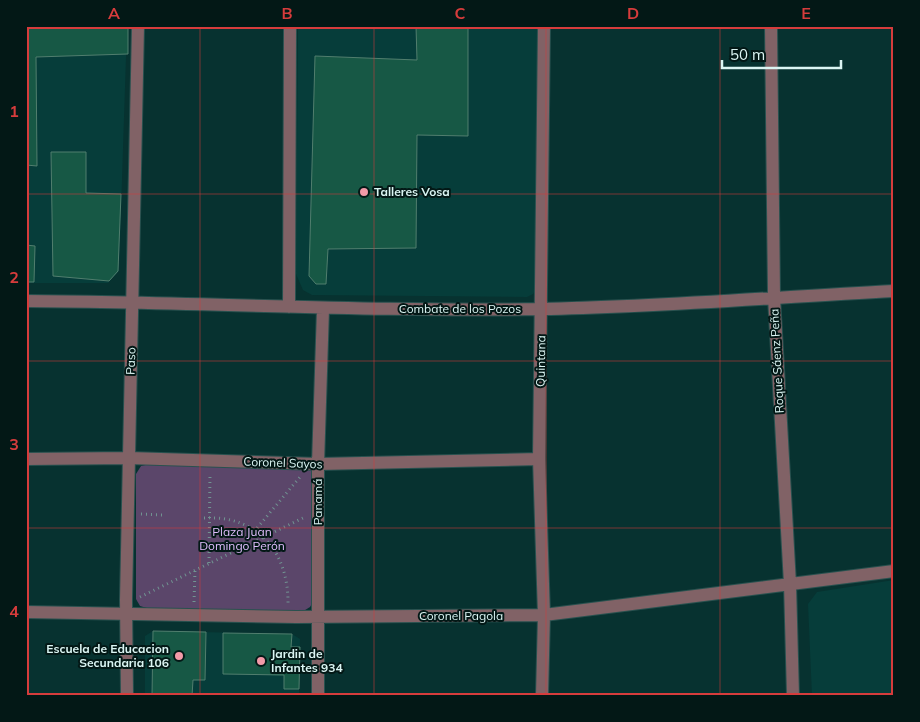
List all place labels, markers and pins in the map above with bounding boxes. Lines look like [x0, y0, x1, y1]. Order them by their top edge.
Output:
place label: Talleres Vosa [374, 184, 450, 199]
marker: Talleres Vosa [358, 186, 370, 198]
place label: Escuela de Educacion Secundaria 106 [46, 641, 169, 670]
place label: Jardin de Infantes 934 [271, 646, 343, 675]
marker: Escuela de Educacion Secundaria 106 [173, 650, 185, 662]
marker: Jardin de Infantes 934 [255, 655, 267, 667]

